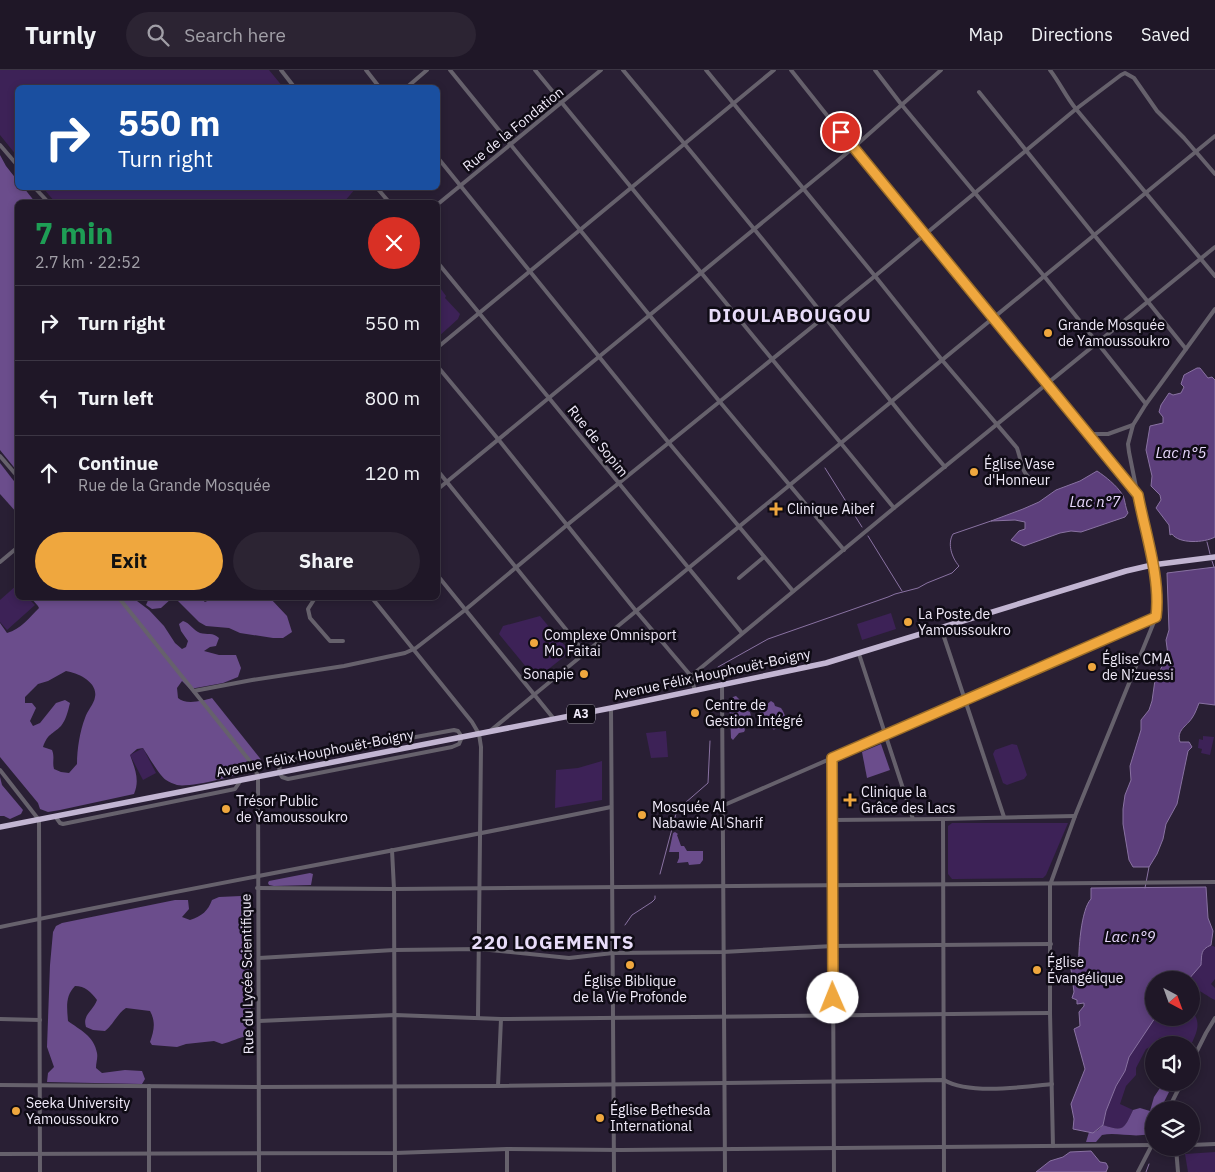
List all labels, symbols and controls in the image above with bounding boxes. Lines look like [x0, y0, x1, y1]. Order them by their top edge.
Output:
search box [126, 12, 476, 57]
text: Turnly [25, 19, 96, 51]
icon: search [144, 21, 172, 49]
text: Search here [184, 23, 286, 47]
text: Map [968, 23, 1003, 46]
text: Directions [1031, 23, 1113, 46]
text: Saved [1141, 23, 1190, 46]
street label: Rue de la Fondation [459, 83, 567, 175]
text: 550 m [118, 100, 221, 146]
icon: right [35, 105, 100, 170]
pin [820, 111, 862, 153]
icon: arrive [827, 118, 855, 146]
text: Turn right [118, 144, 213, 173]
text: 7 min [35, 213, 113, 252]
button: close [368, 217, 420, 269]
text: 2.7 km · 22:52 [35, 252, 141, 272]
district label: DIOULABOUGOU [708, 303, 872, 327]
icon: right [35, 309, 63, 337]
text: Turn right [78, 311, 165, 335]
text: 550 m [365, 311, 420, 335]
place label: Grande Mosquée de Yamoussoukro [1058, 316, 1170, 350]
marker: Grande Mosquée de Yamoussoukro [1042, 327, 1054, 339]
icon: left [35, 384, 63, 412]
text: Turn left [78, 386, 154, 410]
text: 800 m [365, 386, 420, 410]
street label: Rue de Sopim [564, 402, 632, 480]
water label: Lac n°5 [1156, 443, 1206, 462]
text: Continue [78, 451, 158, 475]
place label: Église Vase d'Honneur [984, 454, 1055, 489]
icon: ahead [35, 459, 63, 487]
text: 120 m [365, 461, 420, 485]
marker: Église Vase d'Honneur [968, 466, 980, 478]
text: Rue de la Grande Mosquée [78, 475, 270, 495]
water label: Lac n°7 [1070, 492, 1121, 511]
place label: Clinique Aibef [787, 500, 875, 518]
marker: Clinique Aibef [769, 502, 783, 516]
button: Exit [35, 532, 223, 590]
button: Share [233, 532, 420, 590]
place label: La Poste de Yamoussoukro [918, 605, 1011, 639]
marker: La Poste de Yamoussoukro [902, 616, 914, 628]
place label: Complexe Omnisport Mo Faitai [544, 626, 677, 660]
marker: Complexe Omnisport Mo Faitai [528, 637, 540, 649]
street label: Avenue Félix Houphouët-Boigny [612, 644, 812, 704]
place label: Église CMA de N’zuessi [1102, 649, 1174, 684]
marker: Église CMA de N’zuessi [1086, 661, 1098, 673]
place label: Sonapie [523, 665, 574, 683]
marker: Sonapie [578, 668, 590, 680]
place label: Centre de Gestion Intégré [705, 696, 803, 730]
road number: A3 [567, 704, 595, 724]
marker: Centre de Gestion Intégré [689, 707, 701, 719]
street label: Avenue Félix Houphouët-Boigny [215, 725, 415, 781]
place label: Clinique la Grâce des Lacs [861, 783, 956, 817]
place label: Trésor Public de Yamoussoukro [236, 792, 348, 826]
marker: Clinique la Grâce des Lacs [843, 793, 857, 807]
place label: Mosquée Al Nabawie Al Sharif [652, 798, 763, 832]
marker: Trésor Public de Yamoussoukro [220, 803, 232, 815]
marker: Mosquée Al Nabawie Al Sharif [636, 809, 648, 821]
street label: Rue du Lycée Scientifique [237, 893, 257, 1055]
water label: Lac n°9 [1105, 927, 1155, 946]
district label: 220 LOGEMENTS [471, 930, 635, 954]
place label: Église Évangélique [1047, 952, 1124, 987]
marker: Église Biblique de la Vie Profonde [624, 959, 636, 971]
marker: Église Évangélique [1031, 964, 1043, 976]
place label: Église Biblique de la Vie Profonde [573, 971, 687, 1006]
position arrow [806, 971, 858, 1023]
north arrow [1145, 971, 1200, 1026]
map controls [1145, 971, 1200, 1156]
button: sound [1145, 1036, 1200, 1091]
place label: Seeka University Yamoussoukro [26, 1094, 130, 1128]
place label: Église Bethesda International [610, 1100, 711, 1135]
button: layers [1145, 1101, 1200, 1156]
marker: Seeka University Yamoussoukro [10, 1105, 22, 1117]
marker: Église Bethesda International [594, 1112, 606, 1124]

